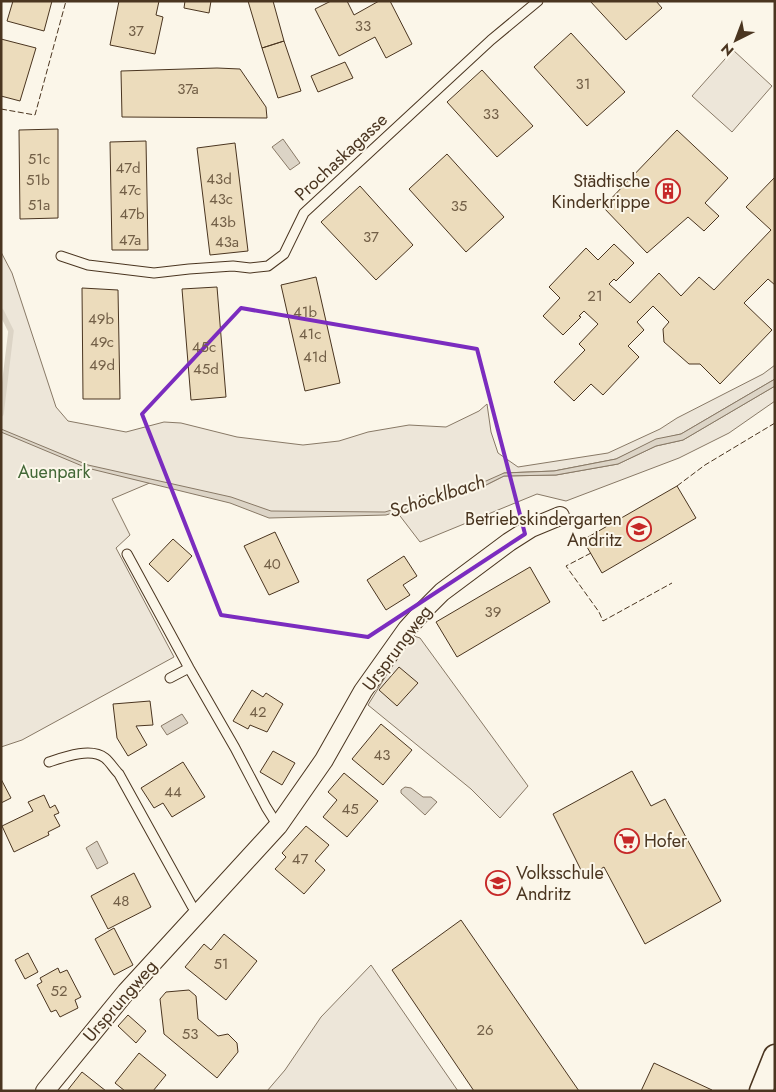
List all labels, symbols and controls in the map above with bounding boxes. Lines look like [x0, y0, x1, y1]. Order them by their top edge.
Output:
house number: 33 [355, 15, 371, 37]
north arrow [711, 15, 761, 65]
house number: 37 [128, 20, 144, 42]
text: N [716, 39, 738, 61]
house number: 31 [576, 73, 590, 95]
house number: 37a [177, 78, 199, 100]
house number: 33 [483, 103, 499, 125]
street label: Prochaskagasse [289, 107, 393, 207]
house number: 51c [28, 148, 50, 170]
house number: 47d [115, 157, 141, 179]
house number: 43d [206, 168, 232, 190]
place label: Städtische Kinderkrippe [551, 168, 650, 215]
house number: 51b [26, 169, 50, 191]
building icon: Städtische Kinderkrippe [655, 178, 681, 204]
house number: 47c [119, 179, 141, 201]
house number: 43c [209, 188, 233, 210]
house number: 51a [28, 194, 50, 216]
house number: 35 [451, 195, 467, 217]
house number: 47b [119, 203, 145, 225]
house number: 43b [210, 211, 236, 233]
house number: 37 [363, 226, 379, 248]
house number: 47a [119, 229, 141, 251]
house number: 43a [215, 231, 239, 253]
house number: 21 [587, 285, 603, 307]
house number: 41b [293, 301, 317, 323]
house number: 49b [88, 308, 114, 330]
house number: 41c [299, 323, 321, 345]
house number: 49c [90, 331, 114, 353]
house number: 45c [192, 336, 216, 358]
house number: 41d [303, 346, 327, 368]
house number: 49d [89, 354, 115, 376]
house number: 45d [193, 358, 219, 380]
park label: Auenpark [18, 459, 90, 485]
water label: Schöcklbach [386, 468, 488, 524]
place label: Betriebskindergarten Andritz [465, 506, 623, 553]
school or university icon: Betriebskindergarten Andritz [626, 516, 652, 542]
house number: 40 [263, 553, 281, 575]
street label: Ursprungweg [356, 600, 438, 696]
house number: 39 [485, 601, 501, 623]
house number: 42 [249, 701, 267, 723]
house number: 43 [374, 744, 390, 766]
house number: 44 [164, 781, 182, 803]
house number: 45 [341, 798, 359, 820]
supermarket icon: Hofer [614, 828, 640, 854]
place label: Hofer [644, 828, 688, 854]
house number: 47 [292, 848, 308, 870]
place label: Volksschule Andritz [516, 860, 604, 907]
school or university icon: Volksschule Andritz [485, 870, 511, 896]
house number: 48 [113, 890, 129, 912]
house number: 51 [213, 953, 229, 975]
street label: Ursprungweg [77, 954, 163, 1048]
house number: 52 [51, 980, 68, 1002]
house number: 26 [476, 1019, 494, 1041]
house number: 53 [182, 1023, 198, 1045]

